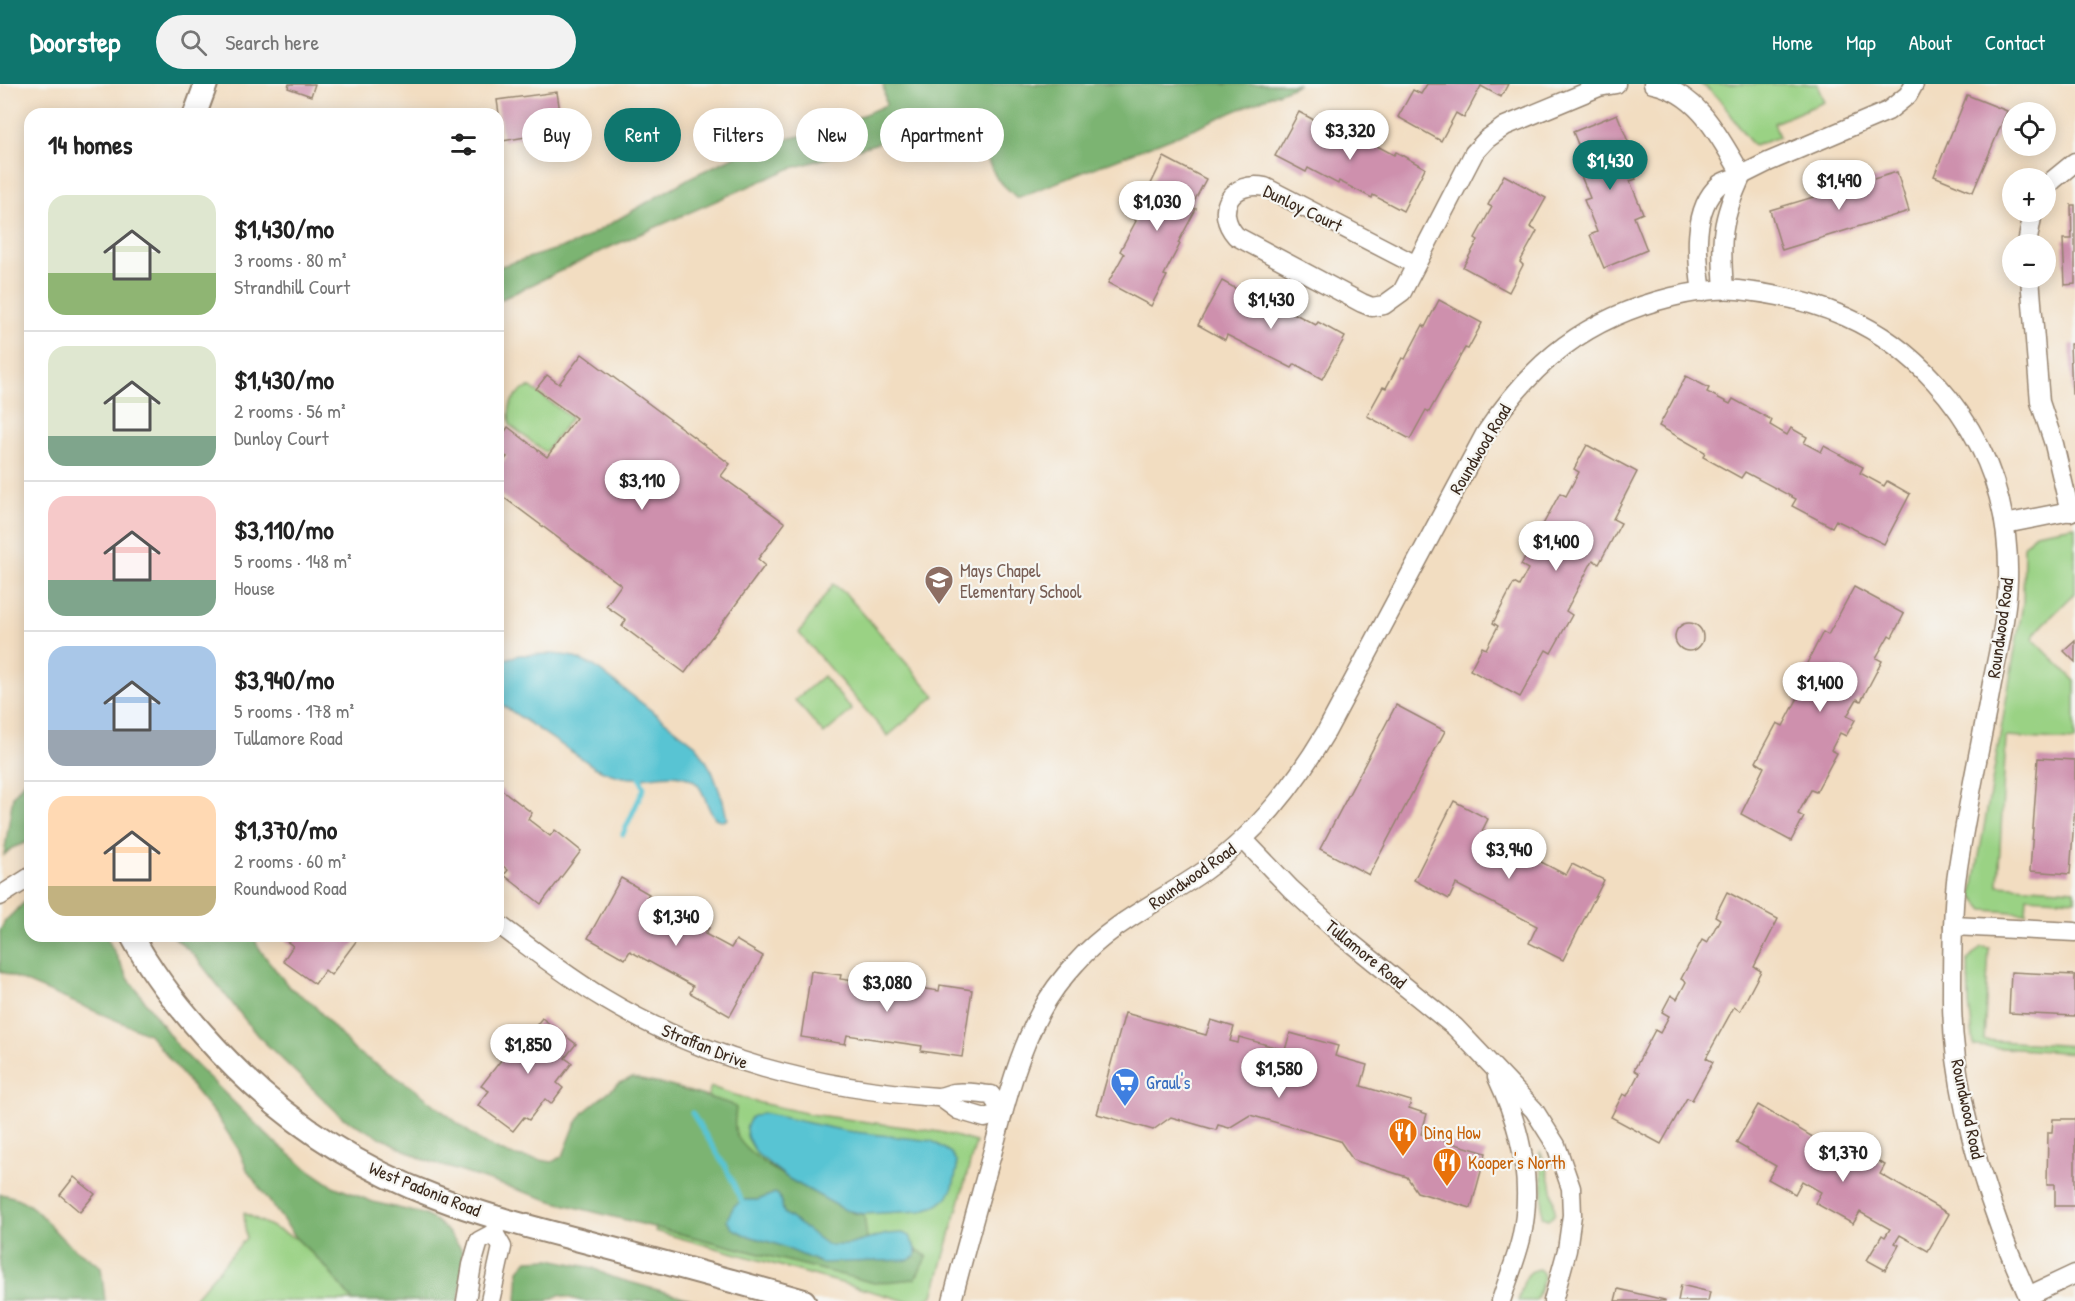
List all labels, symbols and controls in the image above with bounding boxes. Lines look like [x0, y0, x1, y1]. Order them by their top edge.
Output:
search box [156, 15, 576, 69]
text: Doorstep [30, 23, 120, 61]
icon: search [177, 26, 210, 59]
text: Search here [225, 27, 319, 57]
text: Home [1772, 28, 1813, 57]
text: Map [1846, 28, 1876, 57]
text: About [1909, 28, 1952, 57]
text: Contact [1985, 28, 2045, 57]
map controls [2002, 102, 2056, 288]
button: locate [2002, 102, 2056, 156]
chip: Buy [522, 108, 592, 162]
chip: Rent [604, 108, 681, 162]
chip: Filters [693, 108, 784, 162]
chip: New [796, 108, 868, 162]
chip: Apartment [880, 108, 1004, 162]
pin: $3,320 [1301, 110, 1399, 161]
text: $3,320 [1325, 116, 1375, 143]
text: 14 homes [48, 127, 133, 162]
icon: filters [447, 128, 480, 161]
pin: $1,430 [1561, 140, 1659, 191]
text: $1,430 [1587, 146, 1633, 173]
pin: $1,490 [1790, 160, 1888, 211]
text: $1,490 [1816, 166, 1862, 193]
button: + [2002, 168, 2056, 222]
street label: Dunloy Court [1259, 178, 1347, 238]
pin: $1,030 [1108, 181, 1206, 232]
text: $1,030 [1133, 187, 1181, 214]
text: $1,430/mo [234, 211, 334, 246]
icon: home [96, 219, 168, 291]
button: − [2002, 234, 2056, 288]
text: 3 rooms · 80 m² [234, 246, 346, 273]
text: Strandhill Court [234, 273, 350, 300]
pin: $1,430 [1222, 279, 1320, 330]
text: $1,430 [1248, 285, 1294, 312]
text: $1,430/mo [234, 362, 334, 397]
icon: home [96, 370, 168, 442]
text: 2 rooms · 56 m² [234, 397, 346, 424]
street label: Roundwood Road [1443, 399, 1517, 499]
text: Dunloy Court [234, 424, 329, 451]
pin: $3,110 [593, 460, 691, 511]
text: $3,110 [619, 466, 665, 493]
text: $3,110/mo [234, 512, 334, 547]
icon: home [96, 520, 168, 592]
pin: $1,400 [1507, 521, 1605, 572]
text: $1,400 [1533, 527, 1579, 554]
text: 5 rooms · 148 m² [234, 547, 352, 574]
place label: Mays Chapel Elementary School [960, 558, 1082, 604]
school or university icon: Mays Chapel Elementary School [923, 564, 955, 606]
text: House [234, 574, 275, 601]
street label: Roundwood Road [1981, 576, 2019, 680]
text: $3,940/mo [234, 662, 334, 697]
pin: $1,400 [1771, 662, 1869, 713]
text: $1,400 [1797, 668, 1843, 695]
icon: home [96, 670, 168, 742]
text: 5 rooms · 178 m² [234, 697, 354, 724]
text: Tullamore Road [234, 724, 343, 751]
text: $1,370/mo [234, 812, 337, 847]
icon: home [96, 820, 168, 892]
pin: $3,940 [1460, 829, 1558, 880]
text: $3,940 [1486, 835, 1532, 862]
street label: Roundwood Road [1143, 837, 1241, 915]
text: 2 rooms · 60 m² [234, 847, 346, 874]
text: Roundwood Road [234, 874, 347, 901]
pin: $1,340 [627, 896, 725, 947]
text: $1,340 [653, 902, 699, 929]
street label: Tullamore Road [1320, 914, 1412, 994]
pin: $3,080 [838, 962, 936, 1013]
text: $3,080 [862, 968, 912, 995]
street label: Straffan Drive [658, 1017, 752, 1075]
pin: $1,850 [479, 1024, 577, 1075]
text: $1,850 [504, 1030, 552, 1057]
pin: $1,580 [1230, 1048, 1328, 1099]
text: $1,580 [1255, 1054, 1303, 1081]
street label: Roundwood Road [1945, 1057, 1991, 1161]
supermarket icon: Graul's [1109, 1066, 1141, 1108]
place label: Graul's [1146, 1070, 1191, 1095]
restaurant icon: Ding How [1387, 1116, 1419, 1158]
place label: Ding How [1424, 1120, 1481, 1145]
pin: $1,370 [1794, 1132, 1892, 1183]
text: $1,370 [1818, 1138, 1868, 1165]
restaurant icon: Kooper's North [1431, 1146, 1463, 1188]
place label: Kooper's North [1468, 1150, 1566, 1175]
street label: West Padonia Road [365, 1155, 485, 1223]

